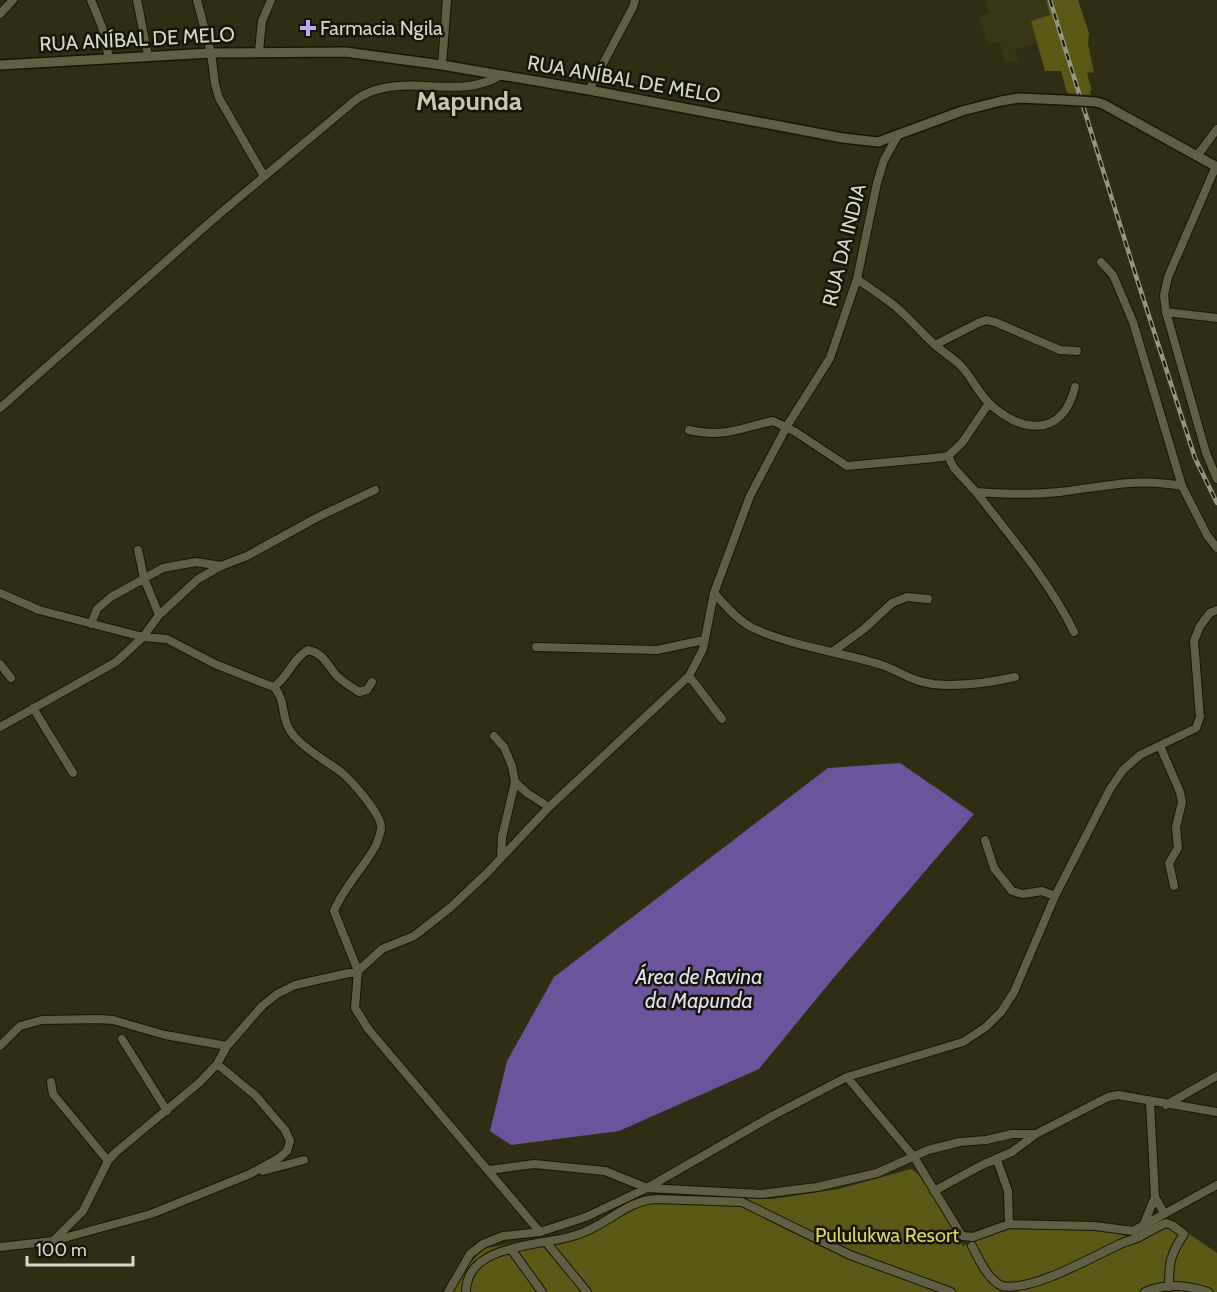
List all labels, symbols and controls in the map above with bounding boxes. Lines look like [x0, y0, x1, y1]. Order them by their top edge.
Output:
place label: Farmacia Ngila [320, 16, 443, 40]
marker: Farmacia Ngila [301, 21, 315, 35]
street label: RUA ANÍBAL DE MELO [39, 22, 235, 56]
street label: RUA ANÍBAL DE MELO [526, 50, 722, 108]
district label: Mapunda [416, 85, 522, 117]
street label: RUA DA INDIA [817, 181, 871, 309]
water label: Área de Ravina da Mapunda [635, 963, 763, 1013]
park label: Pululukwa Resort [815, 1223, 959, 1247]
scale bar [27, 1229, 134, 1267]
text: 100 m [36, 1239, 87, 1261]

